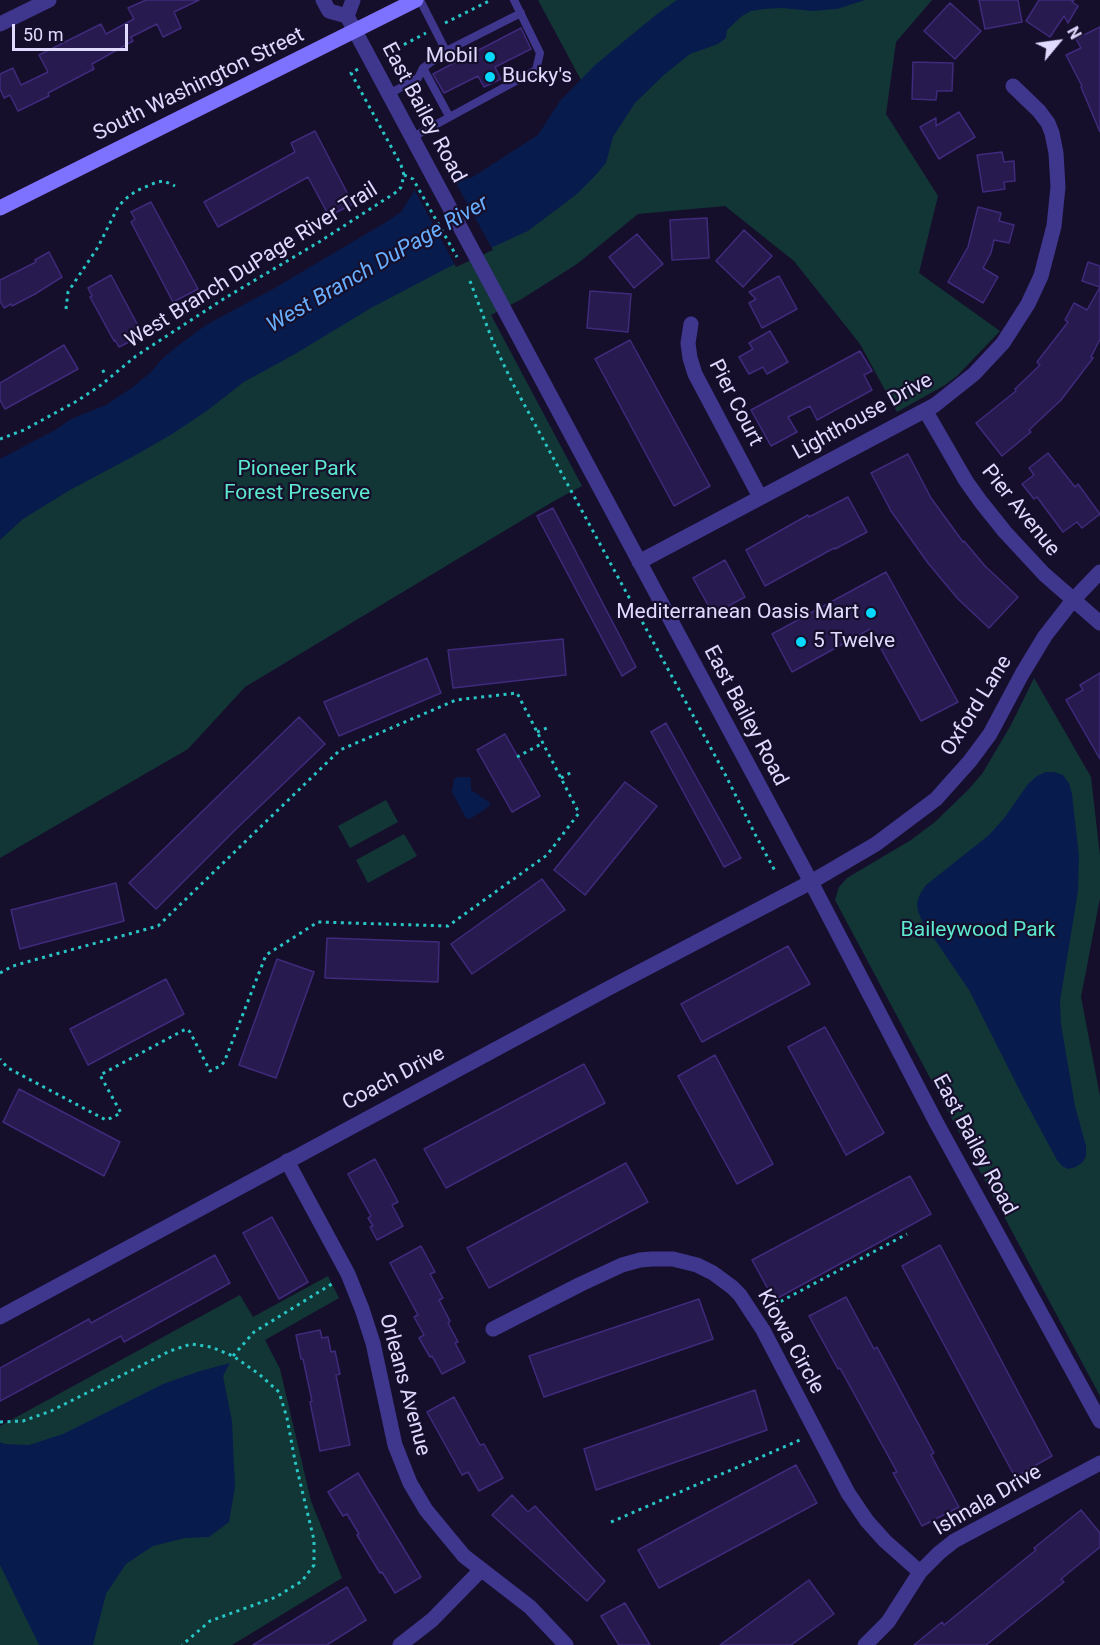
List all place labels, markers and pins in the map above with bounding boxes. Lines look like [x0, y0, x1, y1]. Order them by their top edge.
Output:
place label: Mobil [426, 44, 478, 70]
marker: Mobil [483, 50, 497, 64]
place label: Bucky's [502, 64, 572, 90]
marker: Bucky's [483, 70, 497, 84]
place label: Mediterranean Oasis Mart [616, 600, 859, 626]
marker: Mediterranean Oasis Mart [864, 606, 878, 620]
place label: 5 Twelve [813, 629, 895, 655]
marker: 5 Twelve [794, 635, 808, 649]

